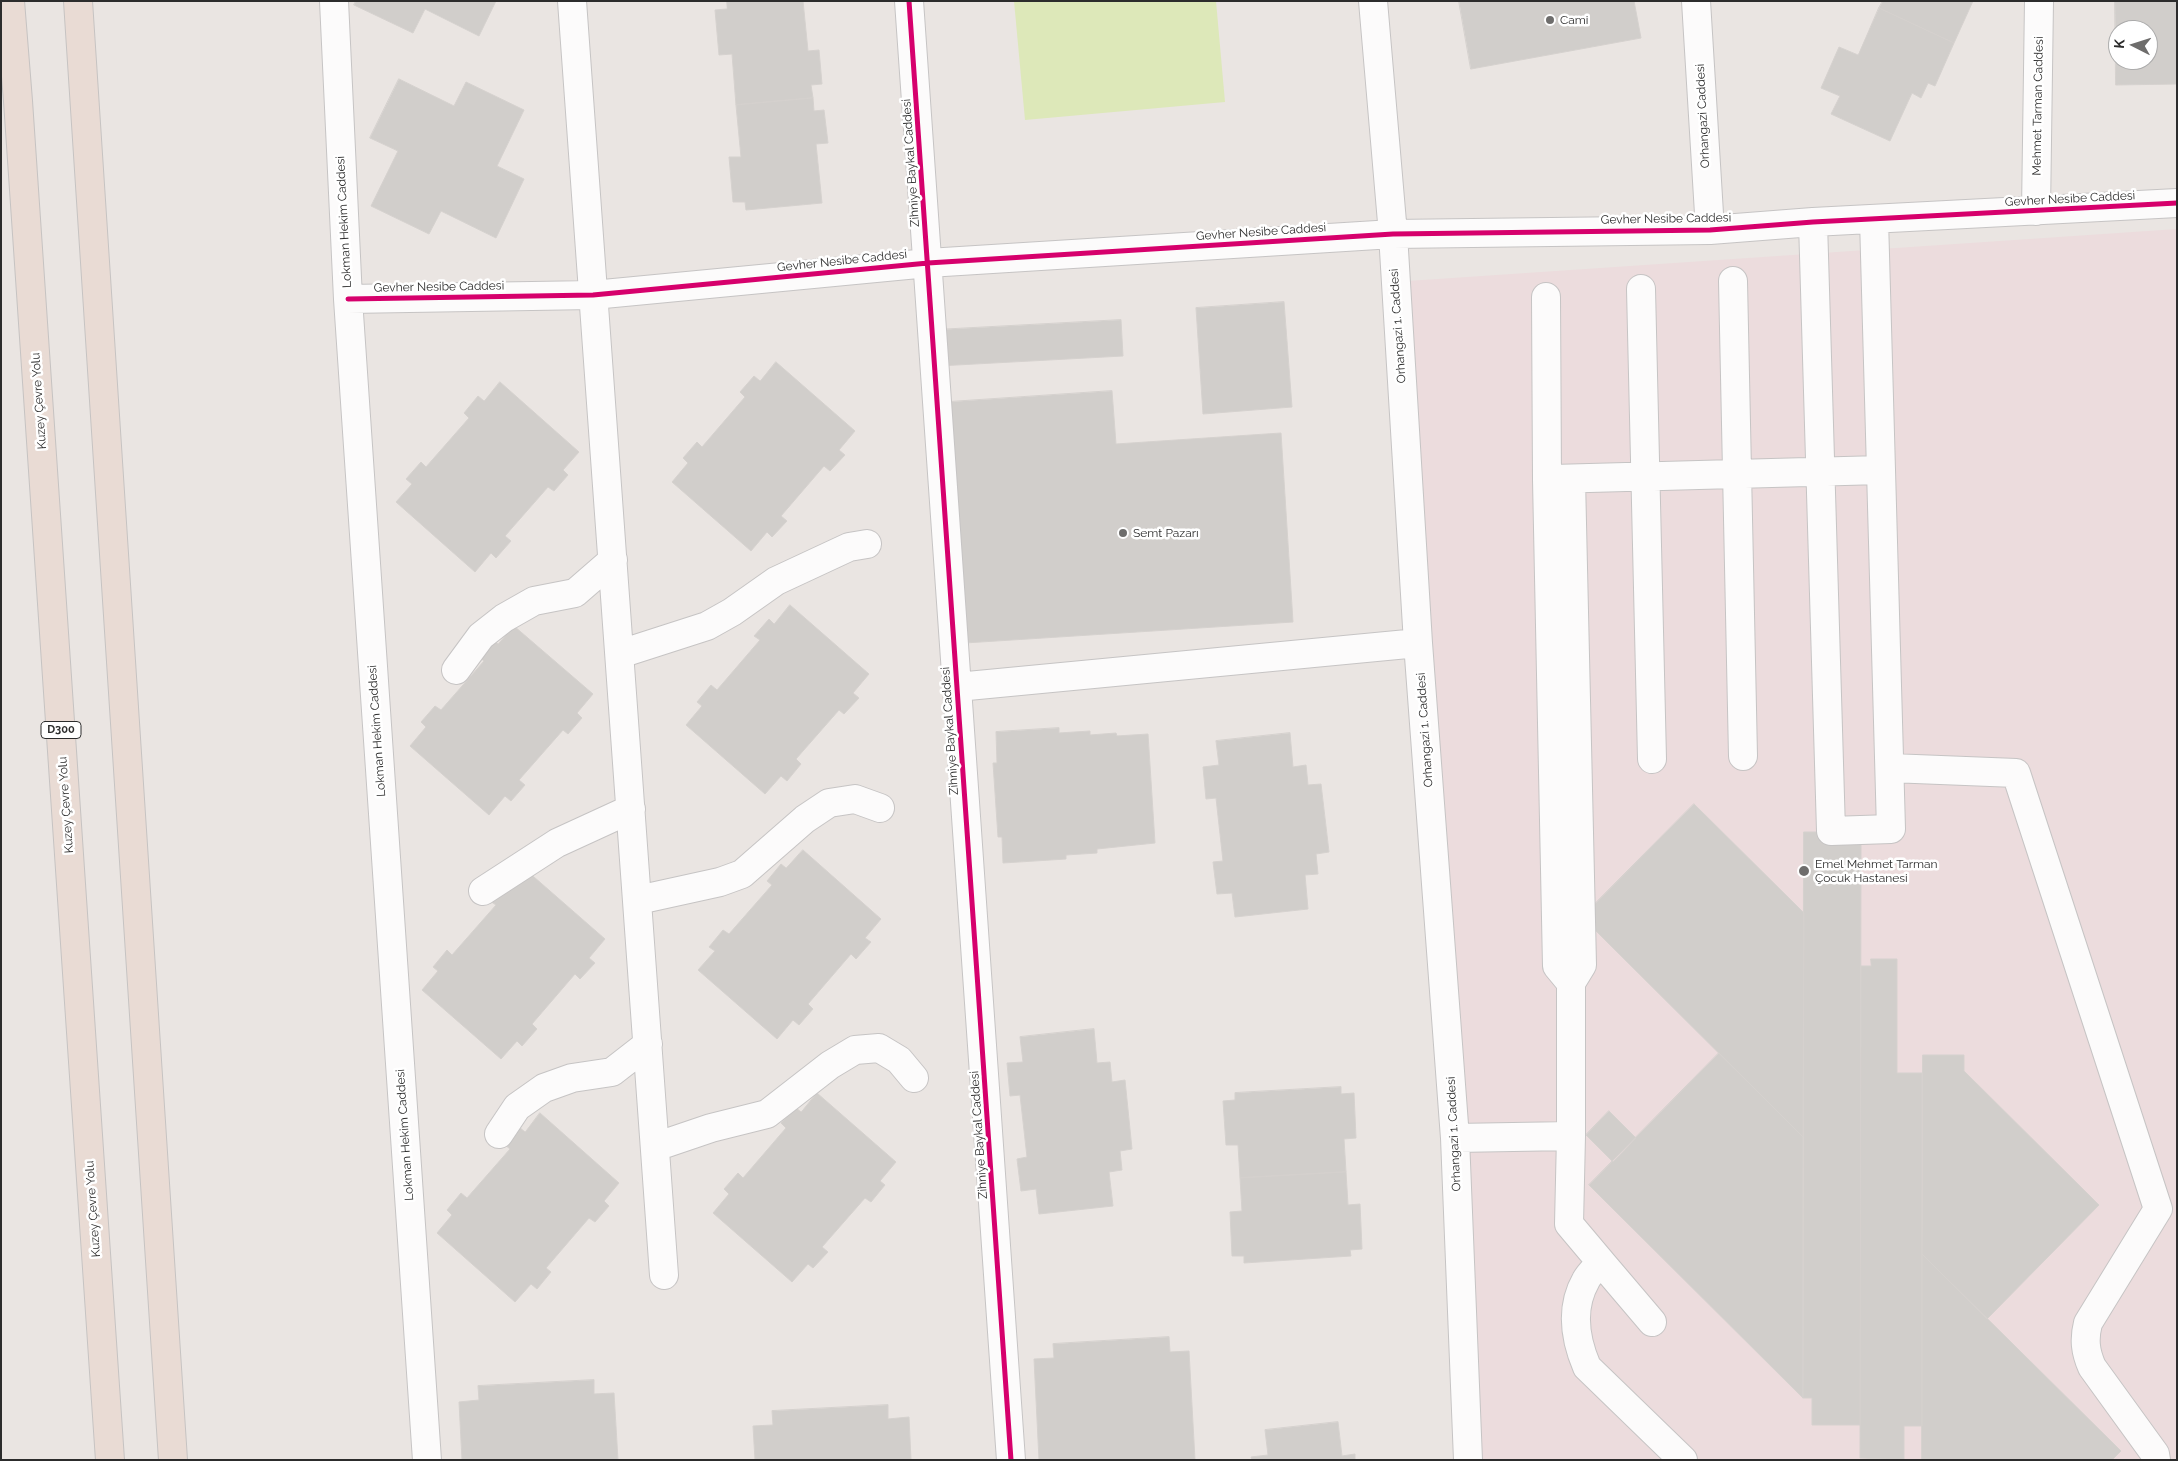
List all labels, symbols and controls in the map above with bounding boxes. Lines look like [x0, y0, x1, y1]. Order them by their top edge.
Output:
place label: Cami [1560, 13, 1588, 27]
marker: Cami [1544, 14, 1556, 26]
north arrow [2108, 20, 2158, 70]
street label: Mehmet Tarman Caddesi [2030, 36, 2046, 176]
text: K [2111, 38, 2127, 49]
street label: Orhangazi Caddesi [1693, 63, 1713, 169]
street label: Zihniye Baykal Caddesi [899, 98, 923, 228]
street label: Lokman Hekim Caddesi [333, 156, 355, 288]
street label: Gevher Nesibe Caddesi [2004, 188, 2136, 210]
street label: Gevher Nesibe Caddesi [1601, 211, 1731, 227]
street label: Gevher Nesibe Caddesi [1195, 220, 1327, 244]
street label: Gevher Nesibe Caddesi [776, 247, 908, 275]
street label: Orhangazi 1. Caddesi [1387, 268, 1409, 384]
street label: Gevher Nesibe Caddesi [374, 279, 504, 295]
street label: Kuzey Çevre Yolu [28, 352, 50, 450]
place label: Semt Pazarı [1133, 526, 1199, 540]
marker: Semt Pazarı [1117, 527, 1129, 539]
street label: Lokman Hekim Caddesi [365, 665, 389, 797]
street label: Zihniye Baykal Caddesi [938, 666, 962, 796]
street label: Orhangazi 1. Caddesi [1414, 672, 1436, 788]
road number: D300 [41, 722, 81, 738]
street label: Kuzey Çevre Yolu [55, 756, 77, 854]
place label: Emel Mehmet Tarman Çocuk Hastanesi [1815, 857, 1938, 885]
marker: Emel Mehmet Tarman Çocuk Hastanesi [1797, 864, 1811, 878]
street label: Lokman Hekim Caddesi [393, 1069, 417, 1201]
street label: Zihniye Baykal Caddesi [967, 1070, 991, 1200]
street label: Orhangazi 1. Caddesi [1444, 1076, 1464, 1192]
street label: Kuzey Çevre Yolu [82, 1160, 104, 1258]

